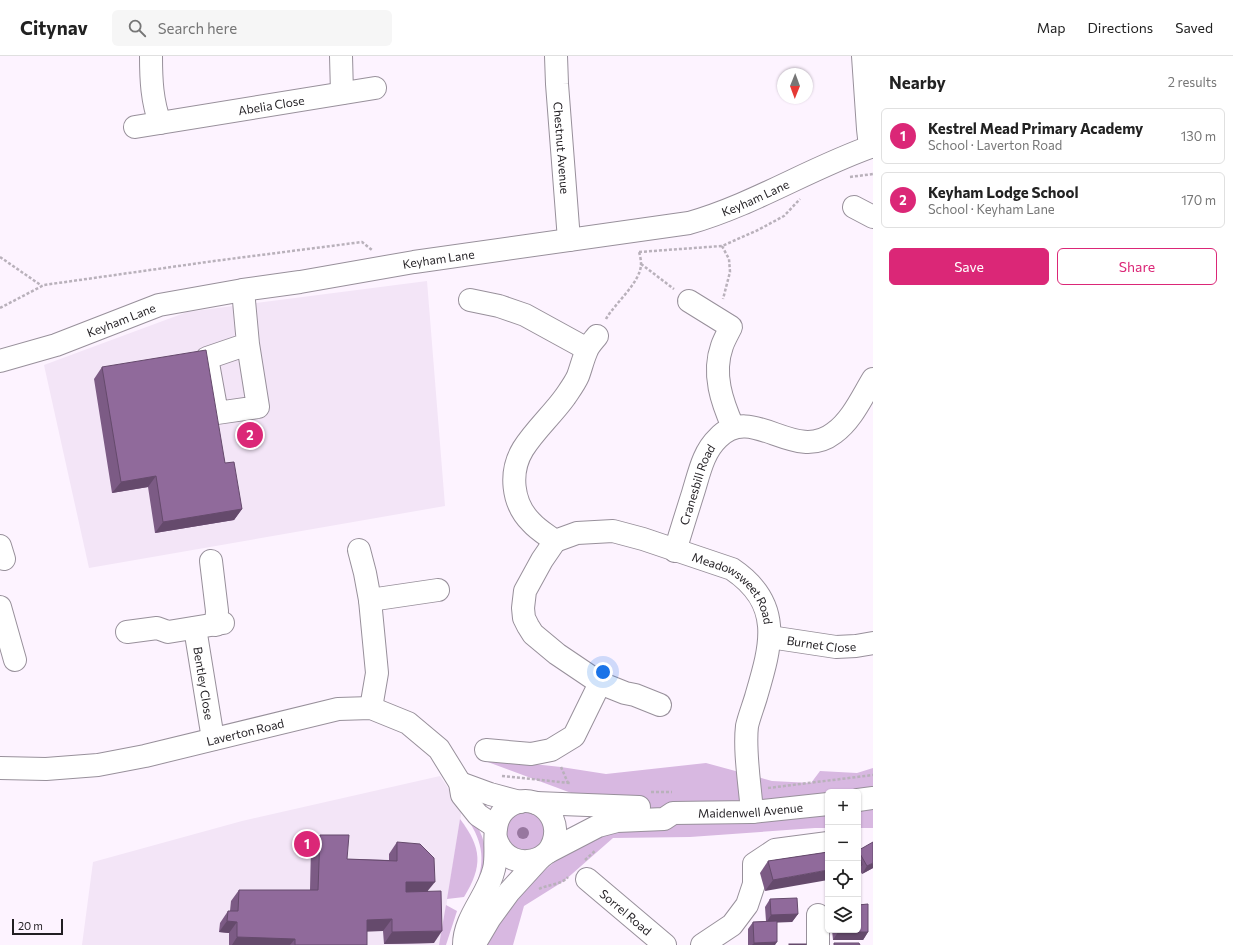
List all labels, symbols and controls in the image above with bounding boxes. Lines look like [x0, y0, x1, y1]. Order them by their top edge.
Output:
search box [112, 10, 392, 46]
text: Citynav [20, 16, 88, 39]
icon: search [126, 17, 148, 39]
text: Search here [158, 19, 237, 37]
text: Map [1037, 19, 1066, 36]
text: Directions [1088, 19, 1153, 36]
text: Saved [1175, 19, 1213, 36]
north arrow [777, 68, 813, 104]
text: Nearby [889, 72, 946, 93]
text: 2 results [1168, 74, 1217, 90]
street label: Abelia Close [237, 93, 305, 117]
street label: Chestnut Avenue [551, 101, 572, 195]
text: Kestrel Mead Primary Academy [928, 119, 1143, 137]
text: 1 [900, 128, 906, 144]
text: 130 m [1181, 128, 1216, 144]
text: School · Laverton Road [928, 137, 1062, 153]
street label: Keyham Lane [719, 176, 791, 219]
text: Keyham Lodge School [928, 183, 1079, 201]
text: 2 [899, 192, 907, 208]
text: 170 m [1181, 192, 1216, 208]
text: School · Keyham Lane [928, 201, 1055, 217]
street label: Keyham Lane [401, 247, 475, 271]
button: Save [889, 248, 1049, 285]
button: Share [1057, 248, 1217, 285]
street label: Keyham Lane [85, 300, 157, 339]
pin: 2 [237, 420, 263, 450]
street label: Cranesbill Road [676, 441, 718, 527]
street label: Meadowsweet Road [690, 549, 776, 625]
street label: Burnet Close [786, 633, 856, 654]
street label: Bentley Close [191, 646, 217, 721]
your location [593, 662, 613, 682]
street label: Laverton Road [205, 715, 285, 748]
map controls [825, 789, 861, 933]
button: + [825, 789, 861, 825]
street label: Maidenwell Avenue [698, 800, 804, 820]
button: − [825, 825, 861, 861]
pin: 1 [294, 829, 320, 859]
button: locate [825, 861, 861, 897]
street label: Sorrel Road [597, 886, 655, 938]
button: layers [825, 897, 861, 933]
scale bar [12, 917, 63, 936]
text: 20 m [18, 919, 43, 932]

